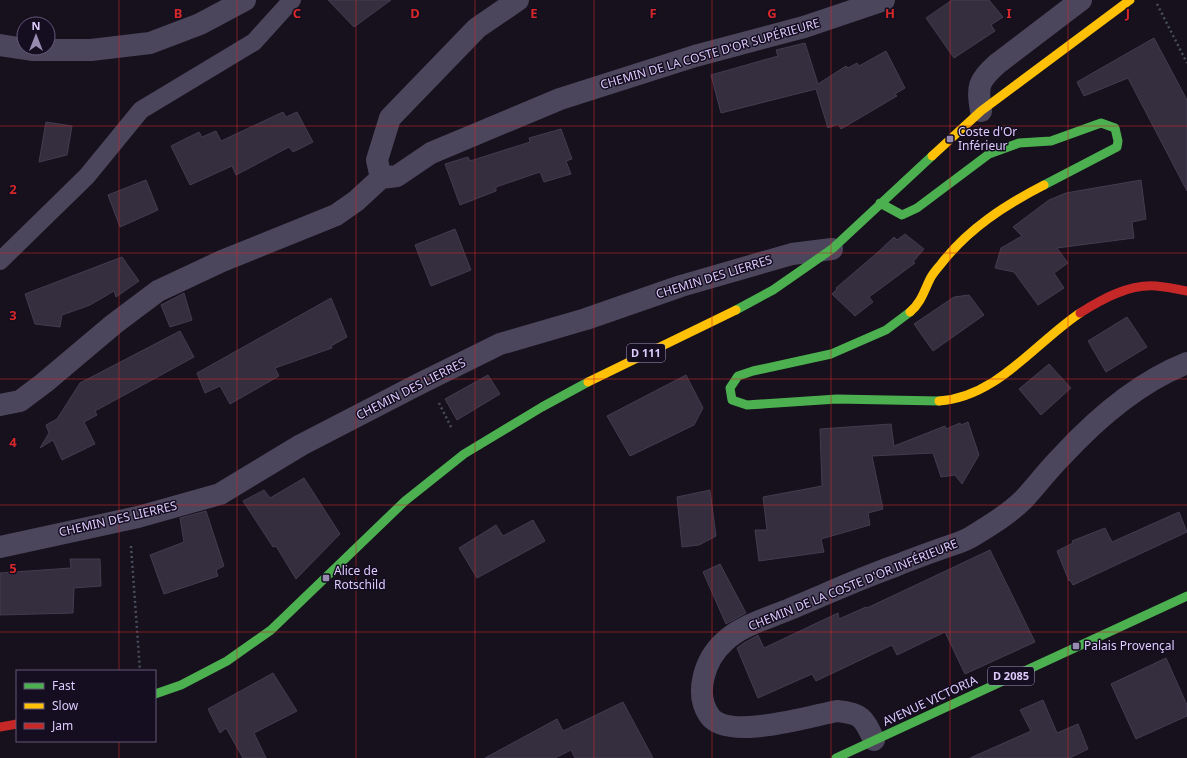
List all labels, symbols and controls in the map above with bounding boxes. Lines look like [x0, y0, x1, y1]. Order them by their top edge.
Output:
text: B [174, 4, 182, 22]
text: C [293, 4, 301, 22]
text: D [410, 4, 420, 22]
text: E [530, 4, 538, 22]
text: F [649, 4, 657, 22]
text: G [767, 4, 777, 22]
text: H [885, 4, 895, 22]
text: I [1006, 4, 1012, 22]
text: J [1125, 4, 1130, 22]
street label: CHEMIN DE LA COSTE D'OR SUPÉRIEURE [598, 14, 822, 93]
north arrow [16, 16, 56, 56]
text: N [32, 18, 40, 33]
place label: Coste d'Or Inférieur [958, 123, 1017, 154]
marker: Coste d'Or Inférieur [945, 134, 955, 144]
text: 2 [9, 180, 17, 198]
street label: CHEMIN DES LIERRES [654, 251, 774, 302]
text: 3 [9, 306, 17, 324]
road number: D 111 [627, 344, 665, 362]
street label: CHEMIN DES LIERRES [353, 353, 469, 424]
text: 4 [9, 433, 17, 451]
street label: CHEMIN DES LIERRES [57, 497, 179, 540]
street label: CHEMIN DE LA COSTE D'OR INFÉRIEURE [746, 535, 960, 634]
text: 5 [9, 559, 17, 577]
place label: Alice de Rotschild [334, 562, 386, 593]
marker: Alice de Rotschild [321, 573, 331, 583]
place label: Palais Provençal [1084, 637, 1175, 654]
marker: Palais Provençal [1071, 641, 1081, 651]
road number: D 2085 [988, 667, 1034, 685]
legend [16, 670, 156, 742]
street label: AVENUE VICTORIA [880, 671, 980, 730]
text: Fast [52, 677, 76, 694]
text: Slow [52, 697, 79, 714]
text: Jam [51, 717, 73, 734]

